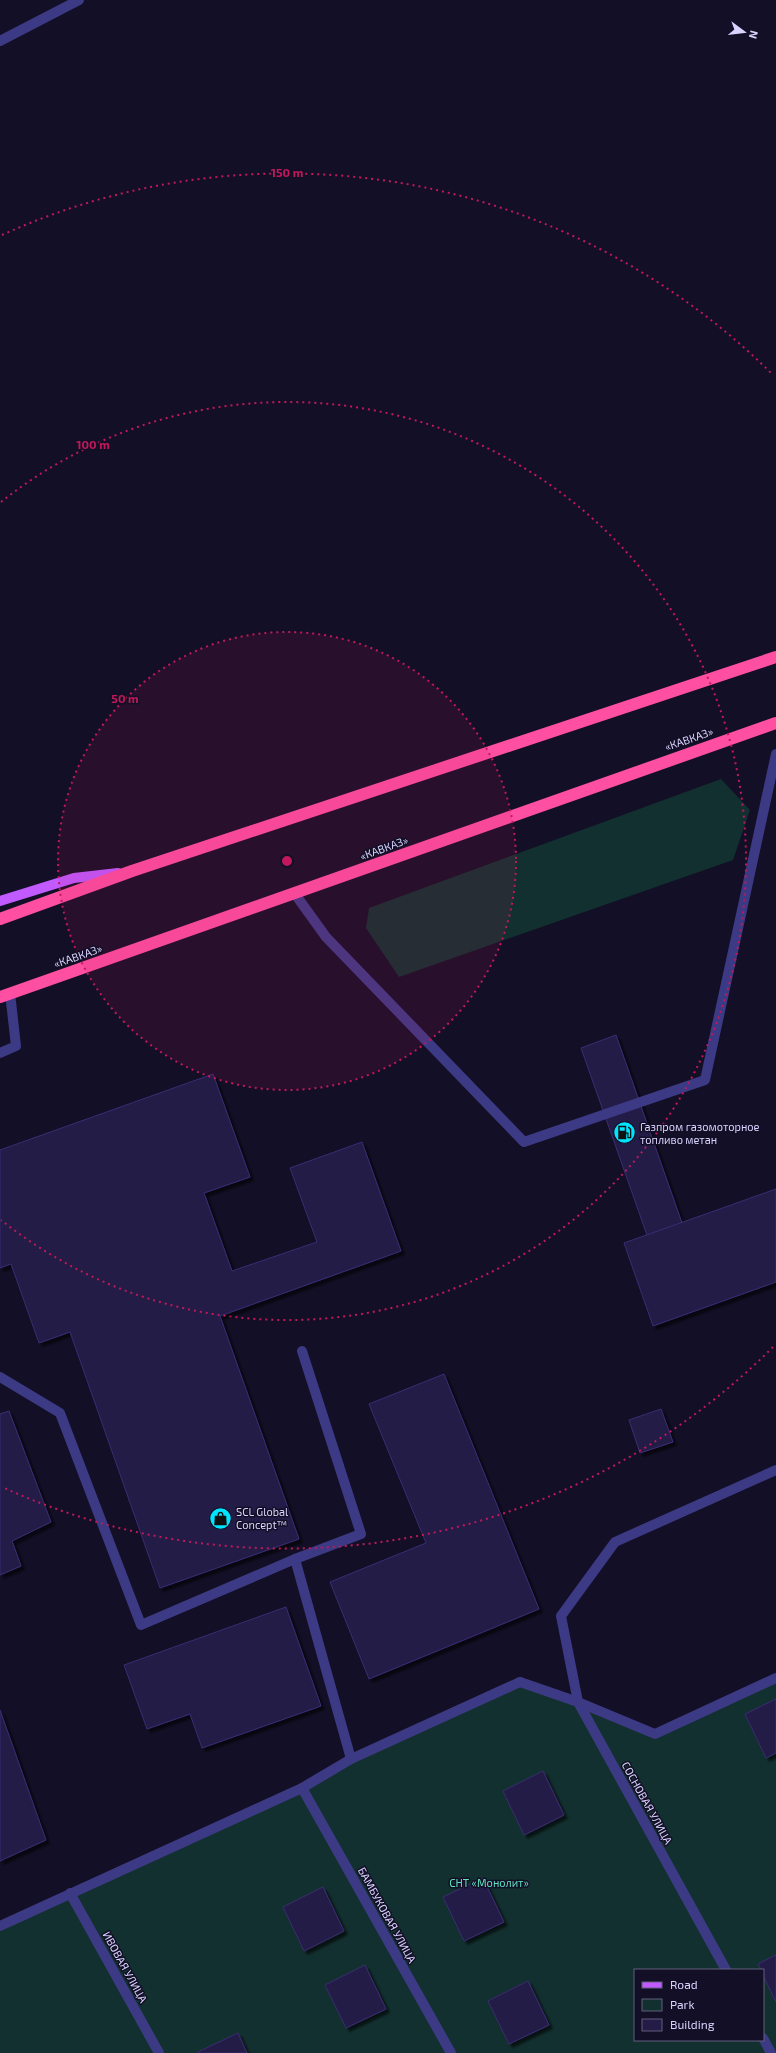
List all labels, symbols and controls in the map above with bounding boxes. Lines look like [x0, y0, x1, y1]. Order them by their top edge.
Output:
north arrow [724, 12, 764, 52]
text: N [747, 29, 761, 40]
text: 150 m [271, 165, 303, 179]
text: 100 m [76, 437, 110, 451]
text: 50 m [111, 691, 139, 705]
street label: «КАВКАЗ» [663, 724, 715, 753]
street label: «КАВКАЗ» [358, 833, 410, 862]
centre of rings [280, 854, 294, 868]
street label: «КАВКАЗ» [52, 941, 104, 970]
fuel station icon: Газпром газомоторное топливо метан [611, 1120, 637, 1146]
place label: Газпром газомоторное топливо метан [640, 1120, 760, 1146]
shop icon: SCL Global Concept™ [208, 1505, 234, 1531]
place label: SCL Global Concept™ [236, 1505, 289, 1531]
street label: СОСНОВАЯ УЛИЦА [619, 1759, 676, 1846]
street label: БАМБУКОВАЯ УЛИЦА [356, 1865, 419, 1965]
park label: СНТ «Монолит» [449, 1876, 529, 1889]
street label: ИВОВАЯ УЛИЦА [100, 1929, 150, 2005]
legend [634, 1969, 764, 2041]
text: Road [670, 1977, 698, 1991]
text: Park [670, 1997, 695, 2011]
text: Building [670, 2017, 715, 2031]

